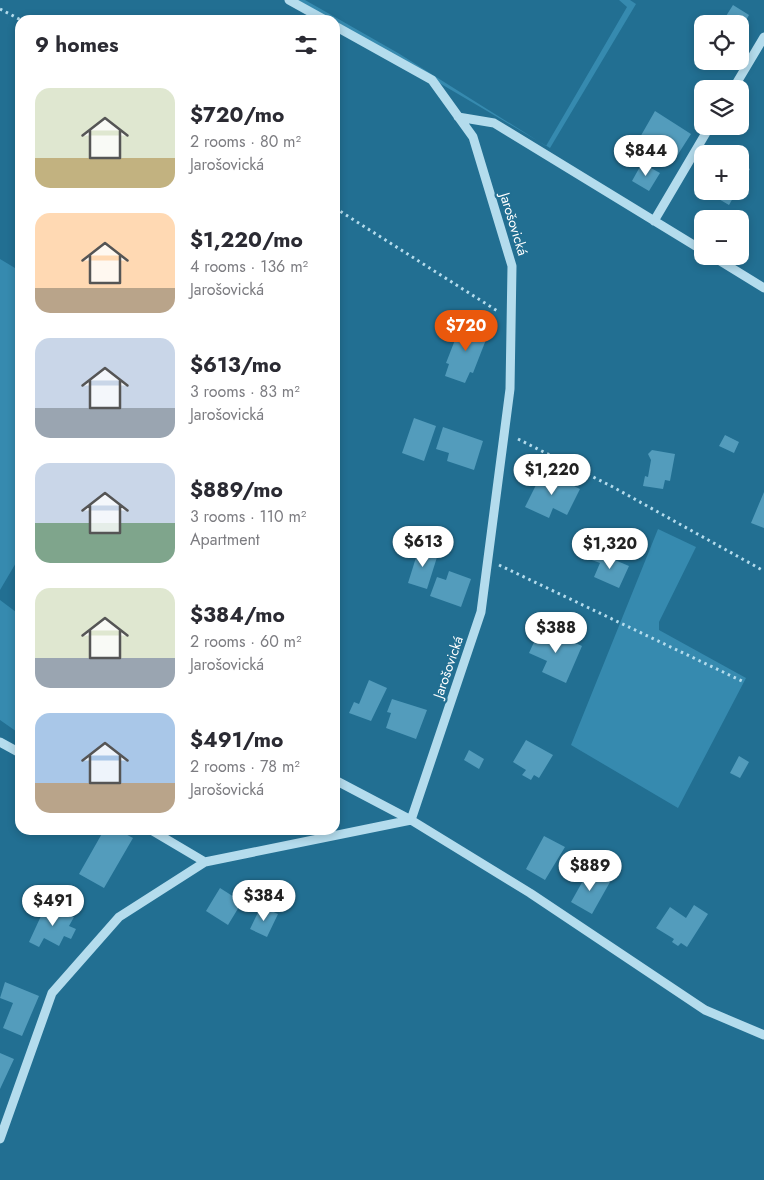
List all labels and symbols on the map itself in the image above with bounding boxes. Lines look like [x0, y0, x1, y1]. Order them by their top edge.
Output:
pin: $844 [616, 134, 676, 177]
street label: Jarošovická [494, 188, 533, 258]
pin: $720 [436, 310, 496, 352]
pin: $1,220 [511, 454, 593, 496]
pin: $613 [393, 526, 453, 568]
pin: $1,320 [569, 528, 651, 570]
pin: $388 [526, 612, 586, 654]
street label: Jarošovická [427, 633, 468, 703]
pin: $889 [560, 850, 620, 892]
pin: $384 [234, 880, 294, 922]
pin: $491 [23, 884, 83, 927]

